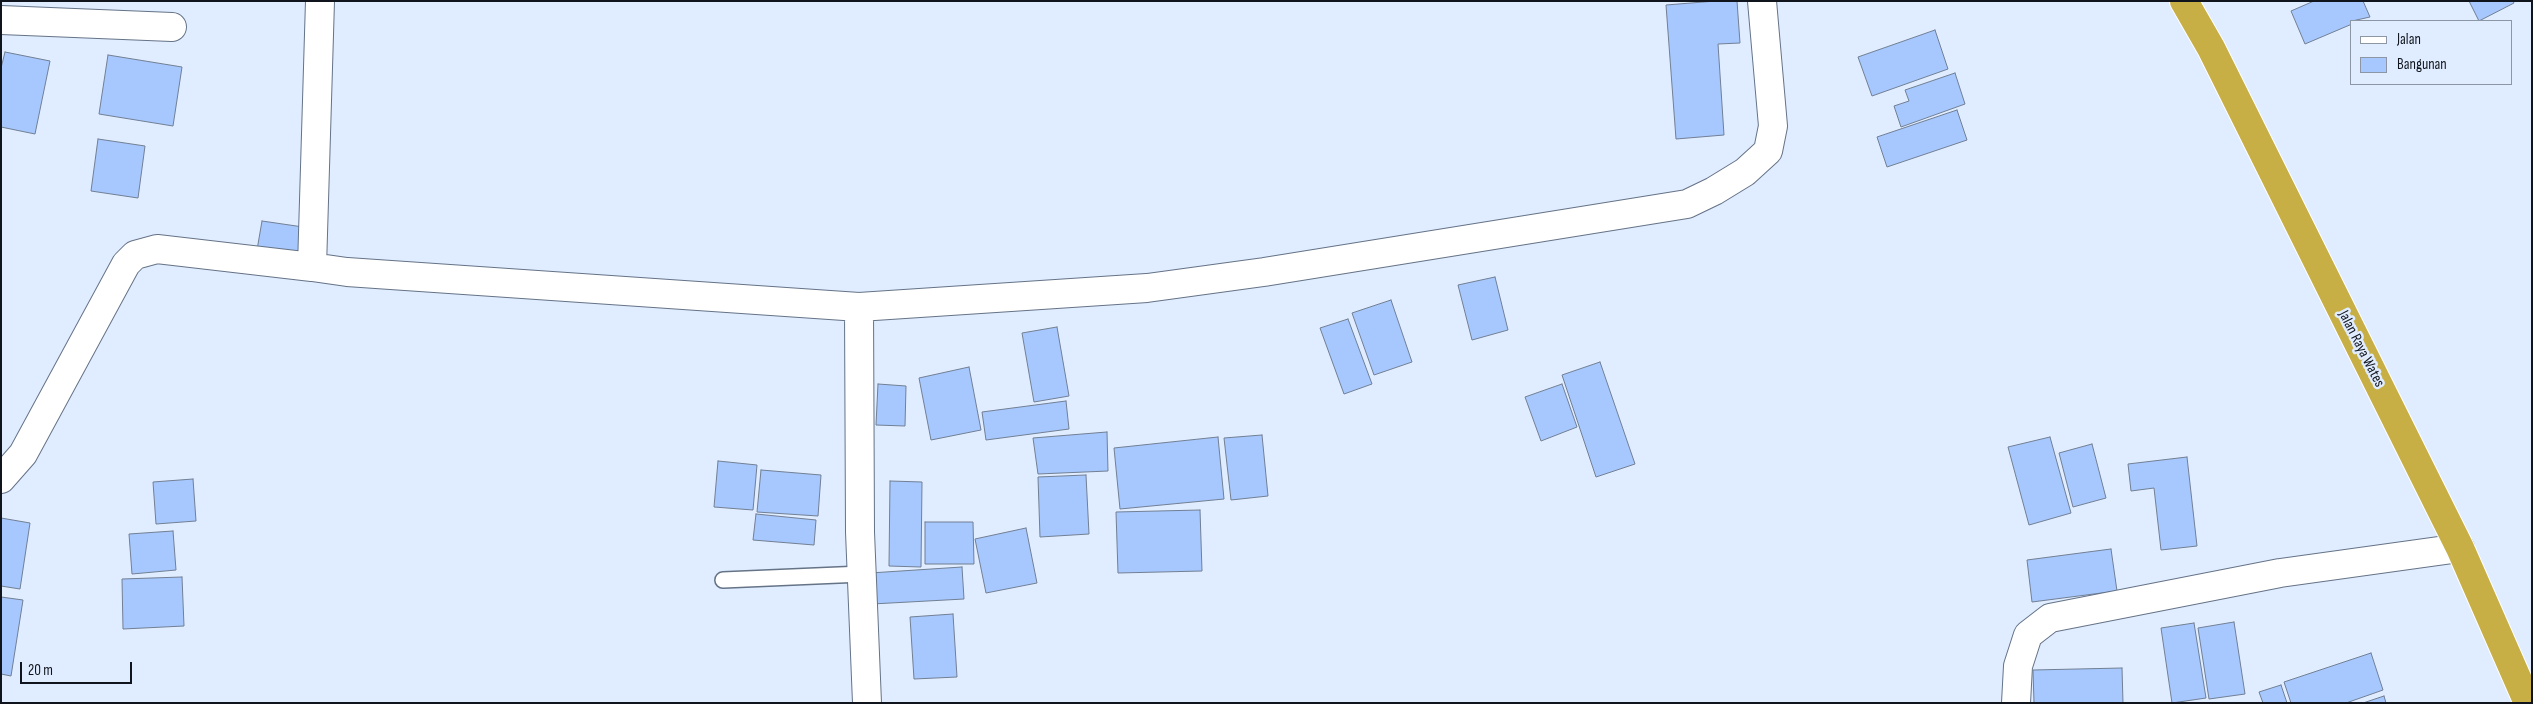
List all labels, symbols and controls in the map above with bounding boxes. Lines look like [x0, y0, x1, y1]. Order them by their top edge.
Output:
legend [2350, 20, 2513, 85]
text: Jalan [2397, 30, 2421, 49]
text: Bangunan [2397, 55, 2447, 74]
street label: Jalan Raya Wates [2334, 308, 2388, 390]
scale bar [22, 652, 135, 684]
text: 20 m [28, 661, 53, 680]

